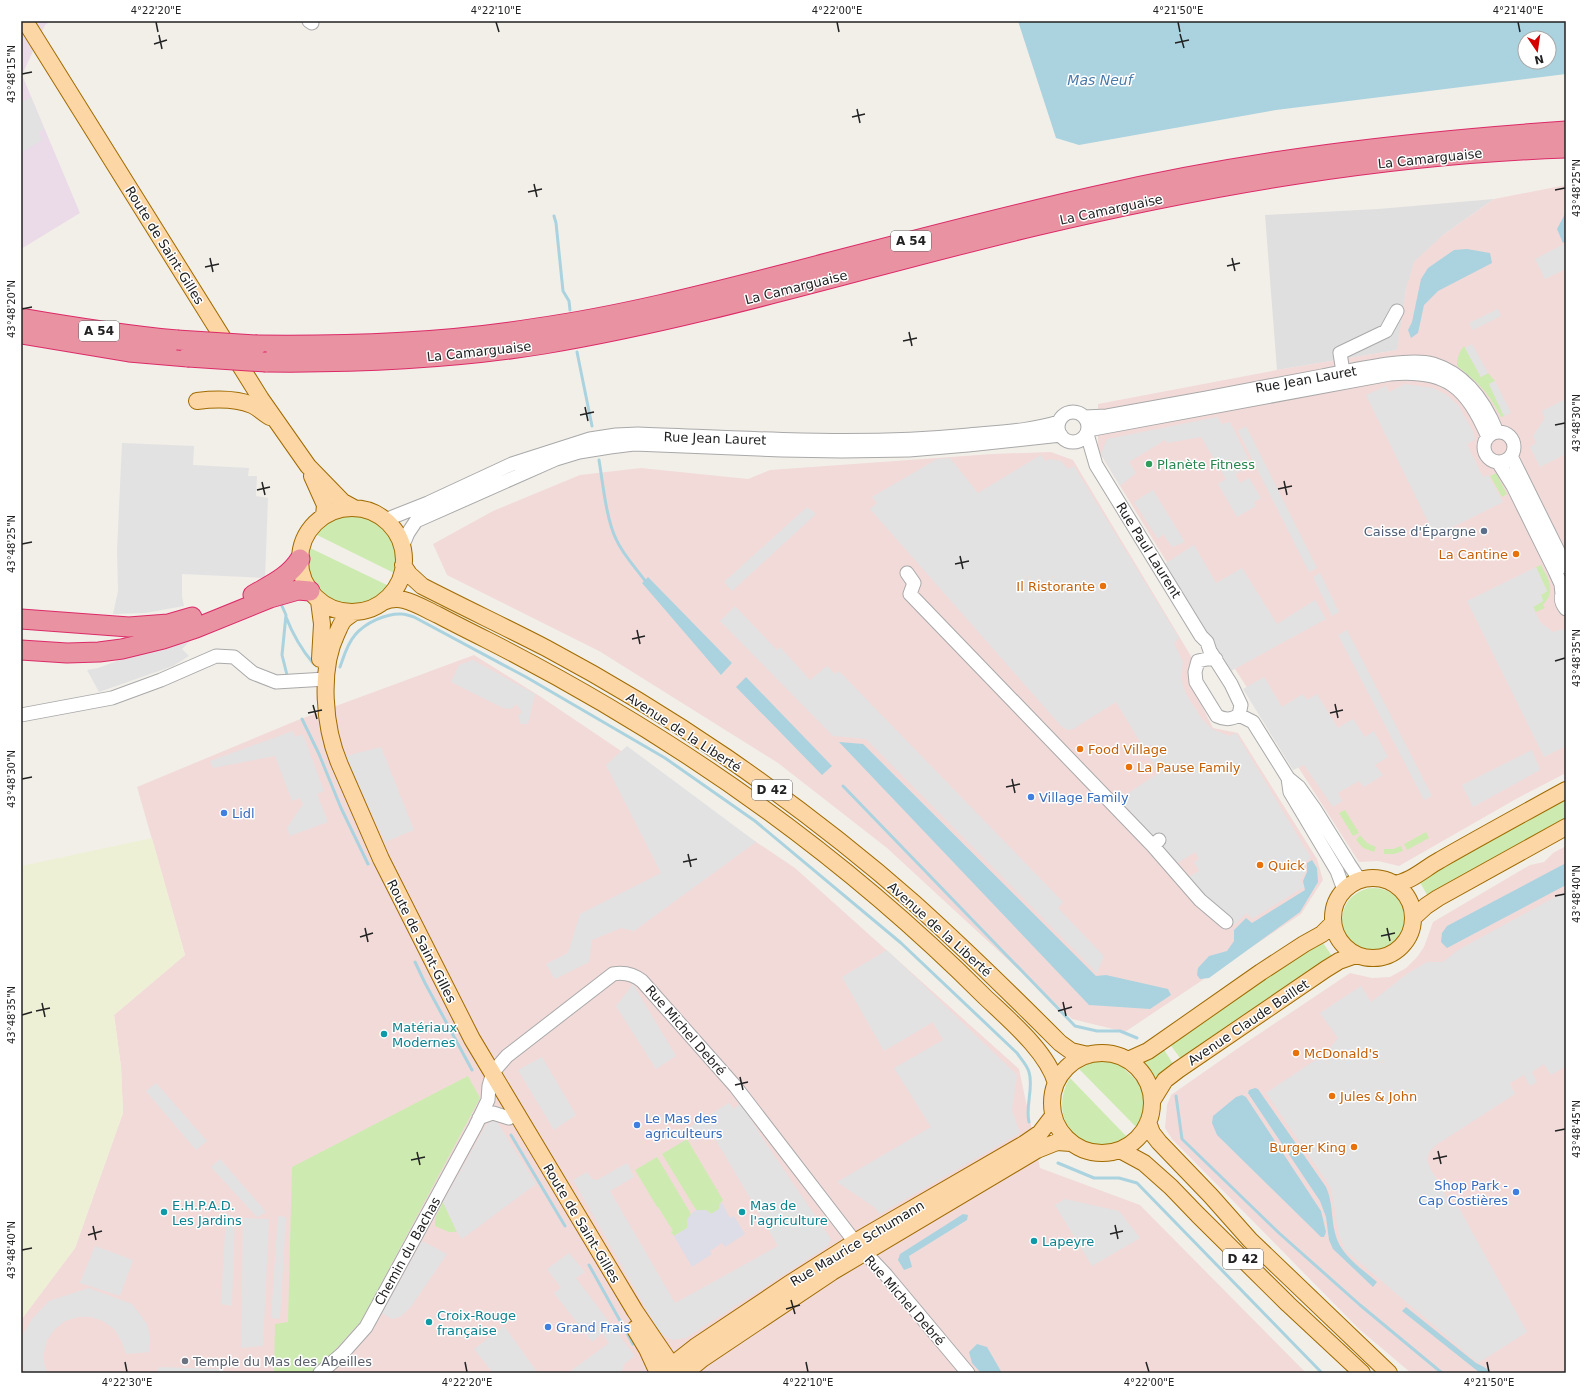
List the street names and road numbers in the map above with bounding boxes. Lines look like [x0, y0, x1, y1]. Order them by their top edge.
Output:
street label: La Camarguaise [1377, 146, 1483, 171]
street label: Route de Saint-Gilles [122, 184, 207, 307]
street label: La Camarguaise [1058, 191, 1164, 228]
road number: A 54 [891, 231, 931, 251]
street label: La Camarguaise [743, 268, 849, 307]
road number: A 54 [79, 321, 119, 341]
street label: La Camarguaise [426, 339, 532, 364]
street label: Rue Jean Lauret [1254, 363, 1358, 396]
street label: Rue Jean Lauret [663, 429, 767, 448]
street label: Rue Paul Laurent [1113, 500, 1184, 601]
street label: Avenue de la Liberté [623, 690, 744, 775]
road number: D 42 [752, 780, 792, 800]
street label: Route de Saint-Gilles [384, 877, 459, 1006]
street label: Avenue de la Liberté [885, 879, 995, 980]
street label: Avenue Claude Baillet [1185, 976, 1312, 1068]
street label: Rue Michel Debré [643, 982, 729, 1078]
street label: Route de Saint-Gilles [540, 1161, 623, 1286]
street label: Chemin du Bachas [371, 1194, 444, 1308]
street label: Rue Maurice Schumann [788, 1197, 927, 1289]
road number: D 42 [1223, 1249, 1263, 1269]
street label: Rue Michel Debré [862, 1252, 948, 1348]

